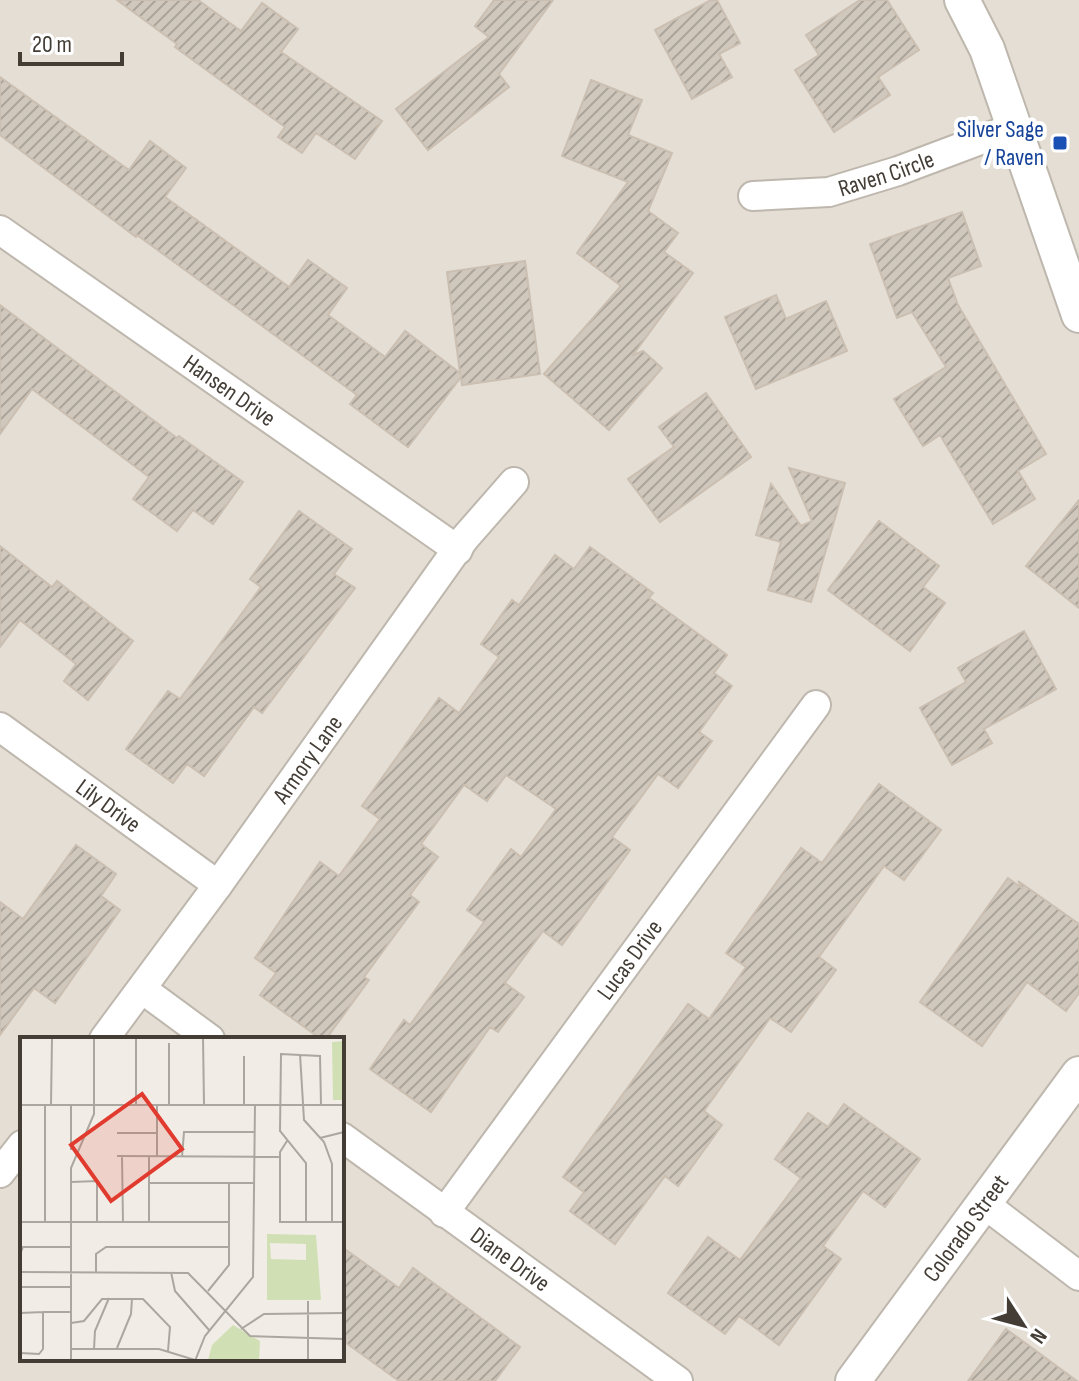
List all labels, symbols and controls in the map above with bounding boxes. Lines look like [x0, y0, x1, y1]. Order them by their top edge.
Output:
scale bar [20, 16, 122, 66]
text: 20 m [32, 30, 72, 59]
place label: Silver Sage / Raven [957, 115, 1044, 172]
marker: Silver Sage / Raven [1051, 134, 1069, 152]
street label: Raven Circle [835, 144, 938, 203]
street label: Hansen Drive [178, 348, 281, 433]
street label: Armory Lane [266, 710, 349, 810]
street label: Lily Drive [70, 773, 147, 839]
street label: Lucas Drive [591, 914, 668, 1005]
inset map [20, 1037, 344, 1361]
street label: Colorado Street [917, 1169, 1015, 1287]
street label: Diane Drive [465, 1221, 556, 1298]
north arrow [983, 1285, 1063, 1365]
text: N [1024, 1323, 1052, 1349]

